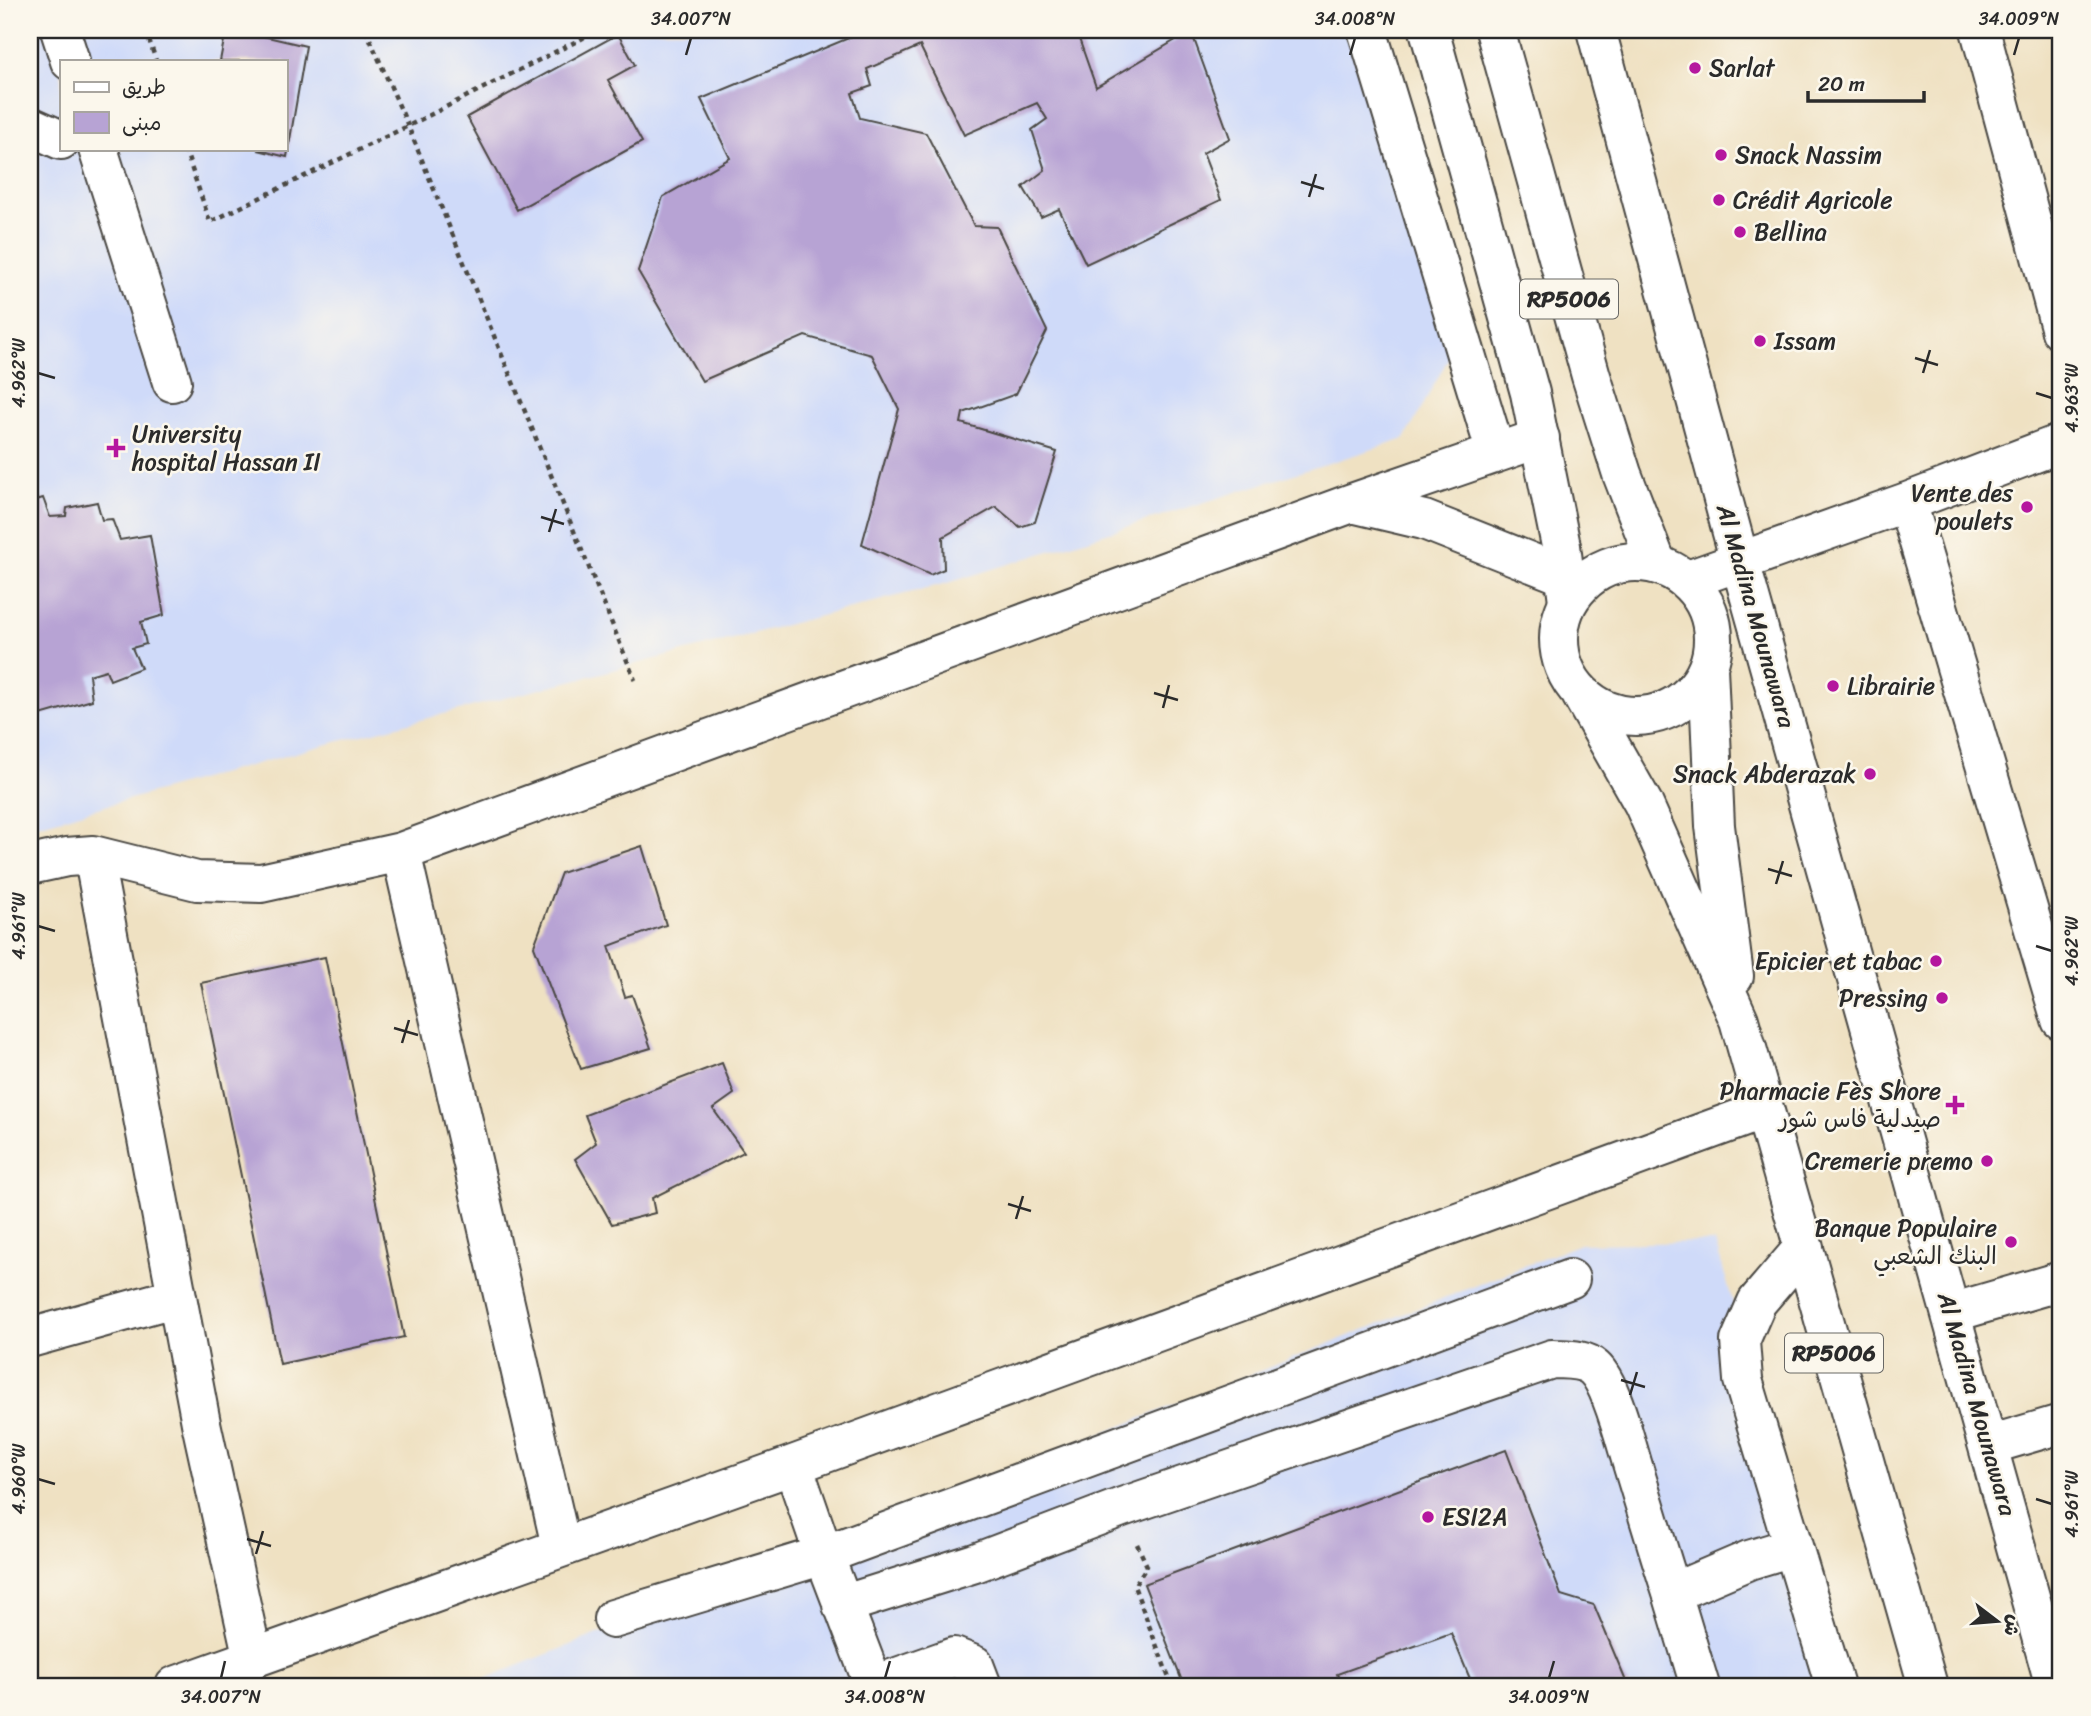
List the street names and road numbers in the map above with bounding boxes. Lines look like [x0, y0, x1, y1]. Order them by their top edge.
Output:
road number: RP5006 [1520, 280, 1618, 318]
street label: Al Madina Mounawara [1704, 498, 1808, 734]
street label: Al Madina Mounawara [1925, 1286, 2029, 1522]
road number: RP5006 [1785, 1334, 1883, 1372]

